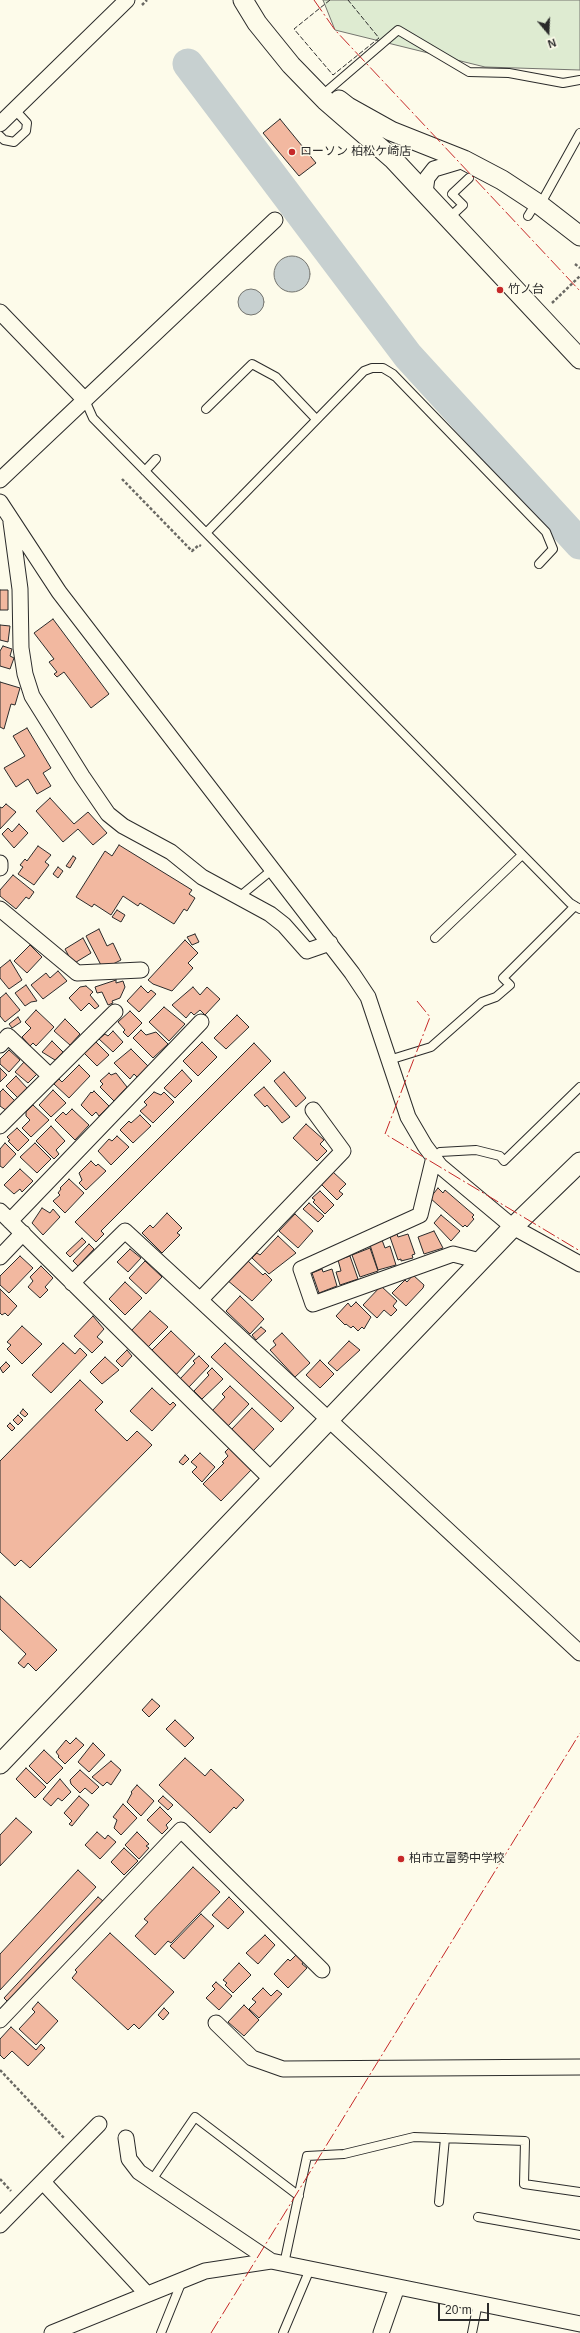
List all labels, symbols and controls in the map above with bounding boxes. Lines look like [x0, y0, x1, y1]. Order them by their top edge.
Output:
north arrow [528, 12, 568, 52]
text: N [546, 36, 558, 50]
place label: ローソン 柏松ケ崎店 [300, 145, 411, 159]
marker: ローソン 柏松ケ崎店 [287, 147, 297, 157]
place label: 竹ノ台 [508, 283, 544, 297]
marker: 竹ノ台 [495, 285, 505, 295]
place label: 柏市立富勢中学校 [409, 1852, 505, 1866]
marker: 柏市立富勢中学校 [396, 1854, 406, 1864]
scale bar [440, 2295, 491, 2321]
text: 20 m [445, 2303, 472, 2317]

